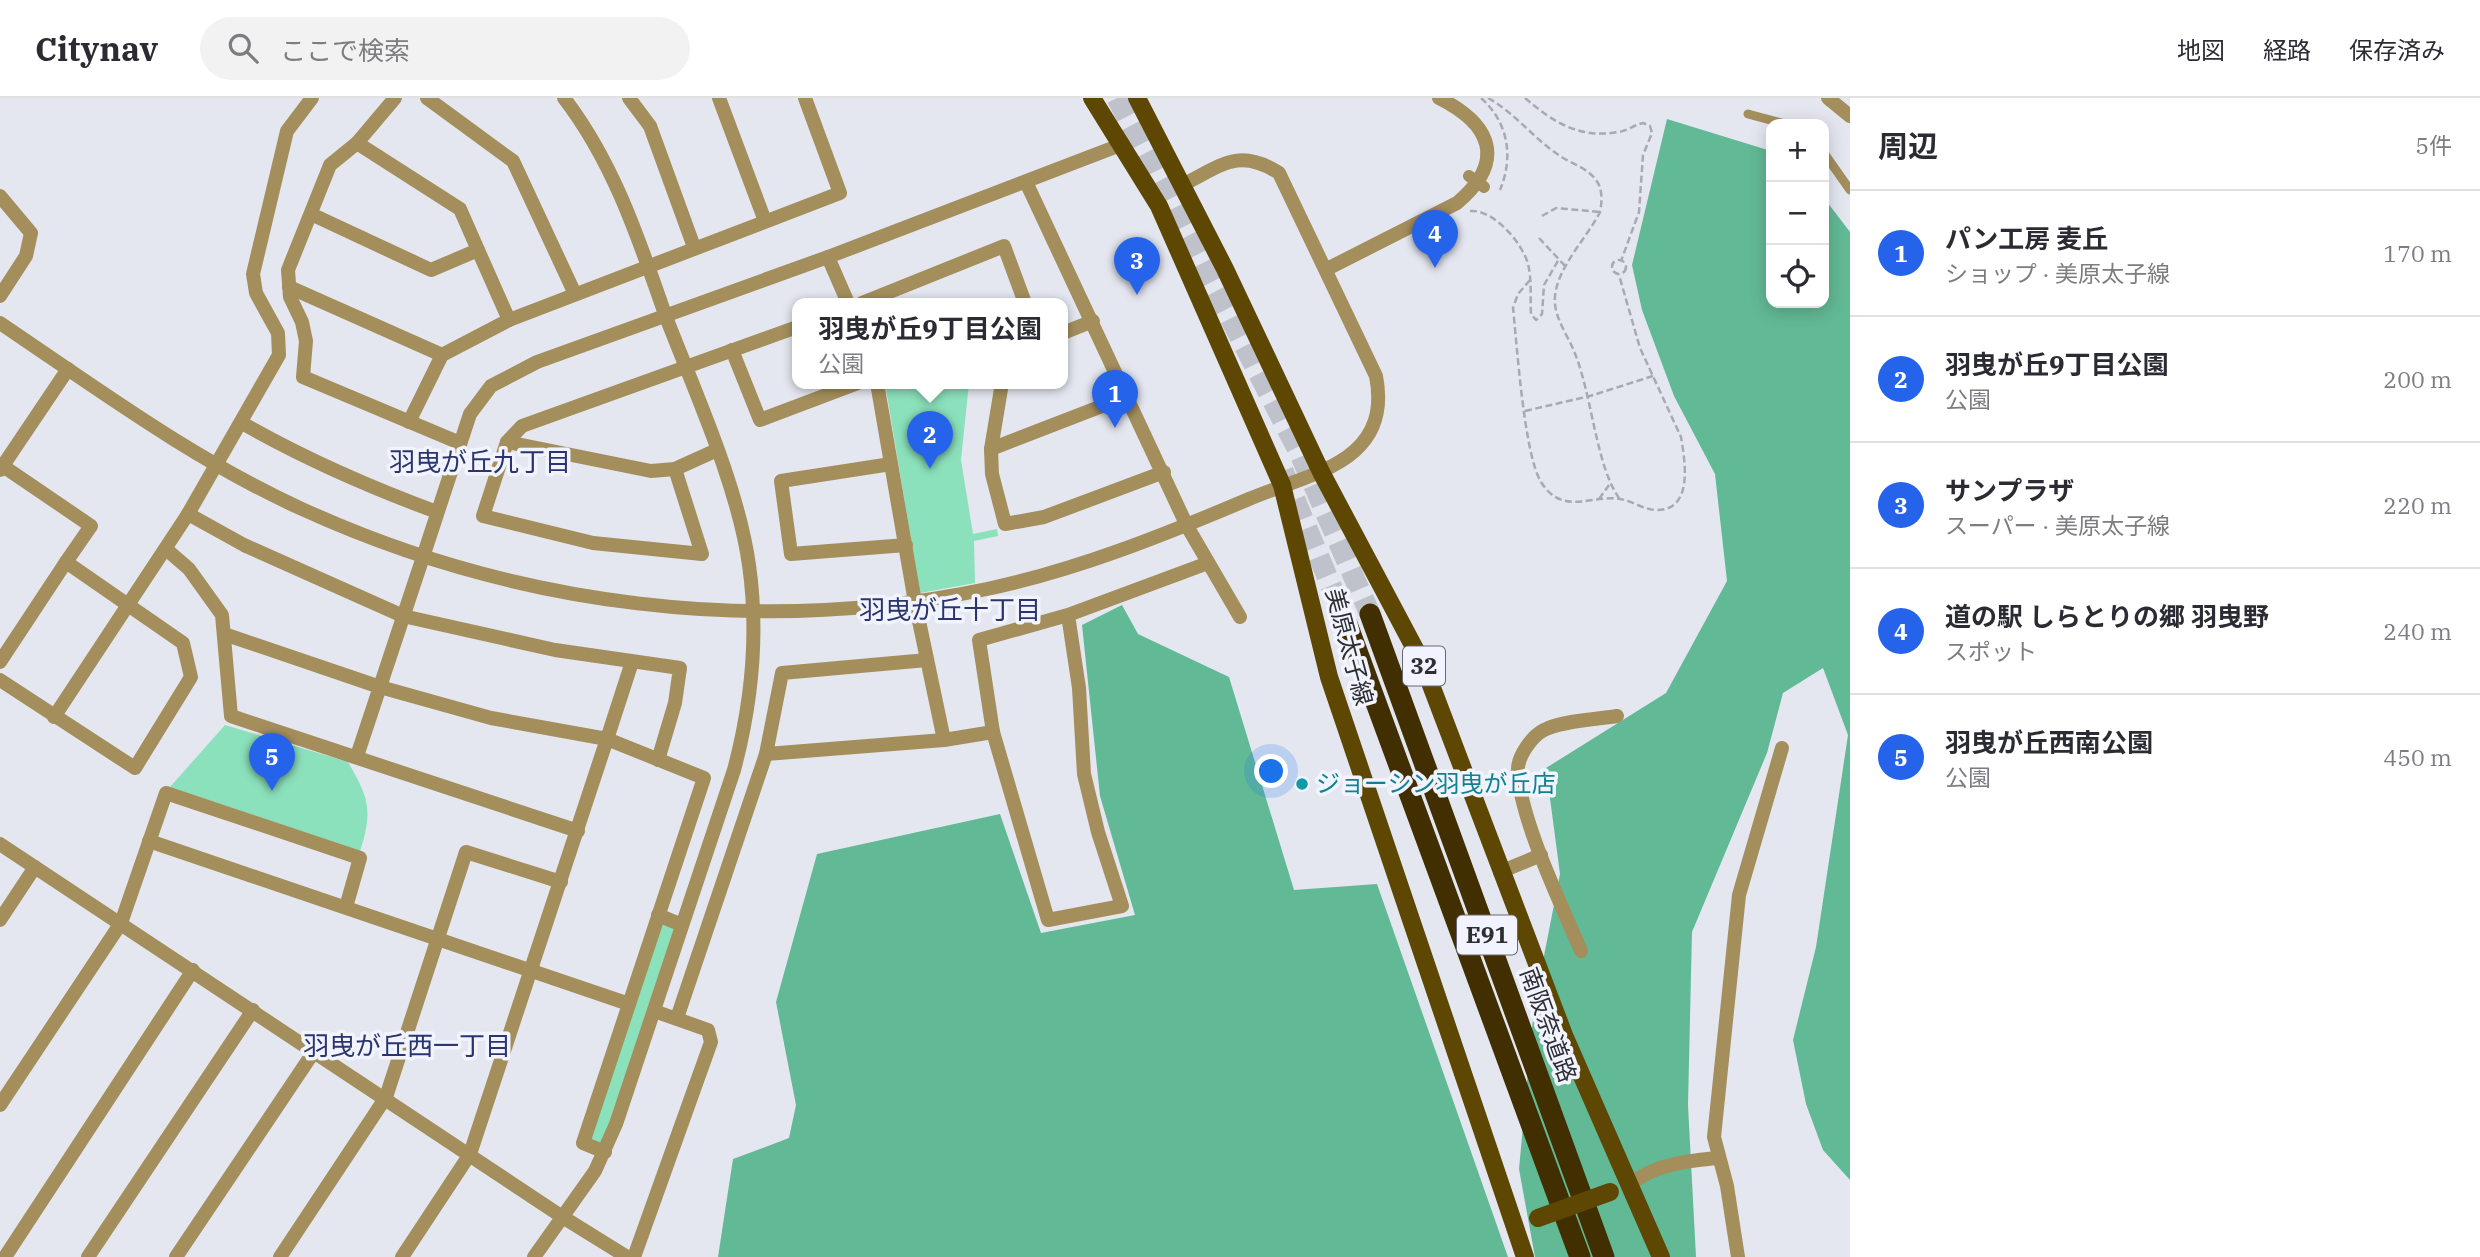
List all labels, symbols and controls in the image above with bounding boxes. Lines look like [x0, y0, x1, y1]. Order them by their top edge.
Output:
search box [200, 17, 690, 80]
text: Citynav [35, 27, 158, 70]
icon: search [224, 29, 262, 67]
text: ここで検索 [280, 33, 410, 67]
text: 地図 [2177, 34, 2225, 66]
text: 経路 [2263, 34, 2311, 66]
text: 保存済み [2349, 34, 2445, 66]
map controls [1766, 119, 1829, 308]
button: + [1766, 119, 1829, 182]
text: 周辺 [1878, 126, 1938, 165]
text: 5件 [2415, 130, 2452, 160]
button: − [1766, 182, 1829, 245]
pin: 4 [1412, 210, 1458, 268]
text: パン工房 麦丘 [1945, 221, 2108, 255]
pin: 3 [1114, 237, 1160, 295]
text: 1 [1894, 238, 1908, 268]
text: 170 m [2383, 238, 2452, 268]
button: locate [1766, 245, 1829, 308]
text: ショップ · 美原太子線 [1945, 258, 2170, 288]
popup [792, 298, 1068, 389]
text: 羽曳が丘9丁目公園 [818, 311, 1042, 345]
text: 羽曳が丘9丁目公園 [1945, 347, 2169, 381]
text: 公園 [818, 348, 864, 378]
text: 2 [1894, 364, 1908, 394]
text: 200 m [2383, 364, 2452, 394]
pin: 1 [1092, 370, 1138, 428]
text: 公園 [1945, 384, 1991, 414]
pin: 2 [907, 411, 953, 469]
district label: 羽曳が丘九丁目 [389, 444, 571, 478]
text: サンプラザ [1945, 473, 2074, 507]
text: 3 [1894, 490, 1908, 520]
text: 220 m [2383, 490, 2452, 520]
text: スーパー · 美原太子線 [1945, 510, 2170, 540]
street label: 美原太子線 [1319, 585, 1381, 709]
district label: 羽曳が丘十丁目 [859, 592, 1041, 626]
text: 道の駅 しらとりの郷 羽曳野 [1945, 599, 2269, 633]
text: 4 [1894, 616, 1908, 646]
text: 240 m [2383, 616, 2452, 646]
text: スポット [1945, 636, 2037, 666]
road number: 32 [1403, 646, 1445, 686]
text: 羽曳が丘西南公園 [1945, 725, 2153, 759]
pin: 5 [249, 733, 295, 791]
text: 5 [1894, 742, 1908, 772]
text: 450 m [2383, 742, 2452, 772]
your location [1254, 754, 1288, 788]
text: 公園 [1945, 762, 1991, 792]
place label: ジョーシン羽曳が丘店 [1316, 767, 1556, 799]
marker: ジョーシン羽曳が丘店 [1294, 776, 1310, 792]
road number: E91 [1457, 916, 1517, 954]
street label: 南阪奈道路 [1513, 963, 1584, 1087]
district label: 羽曳が丘西一丁目 [303, 1028, 511, 1062]

